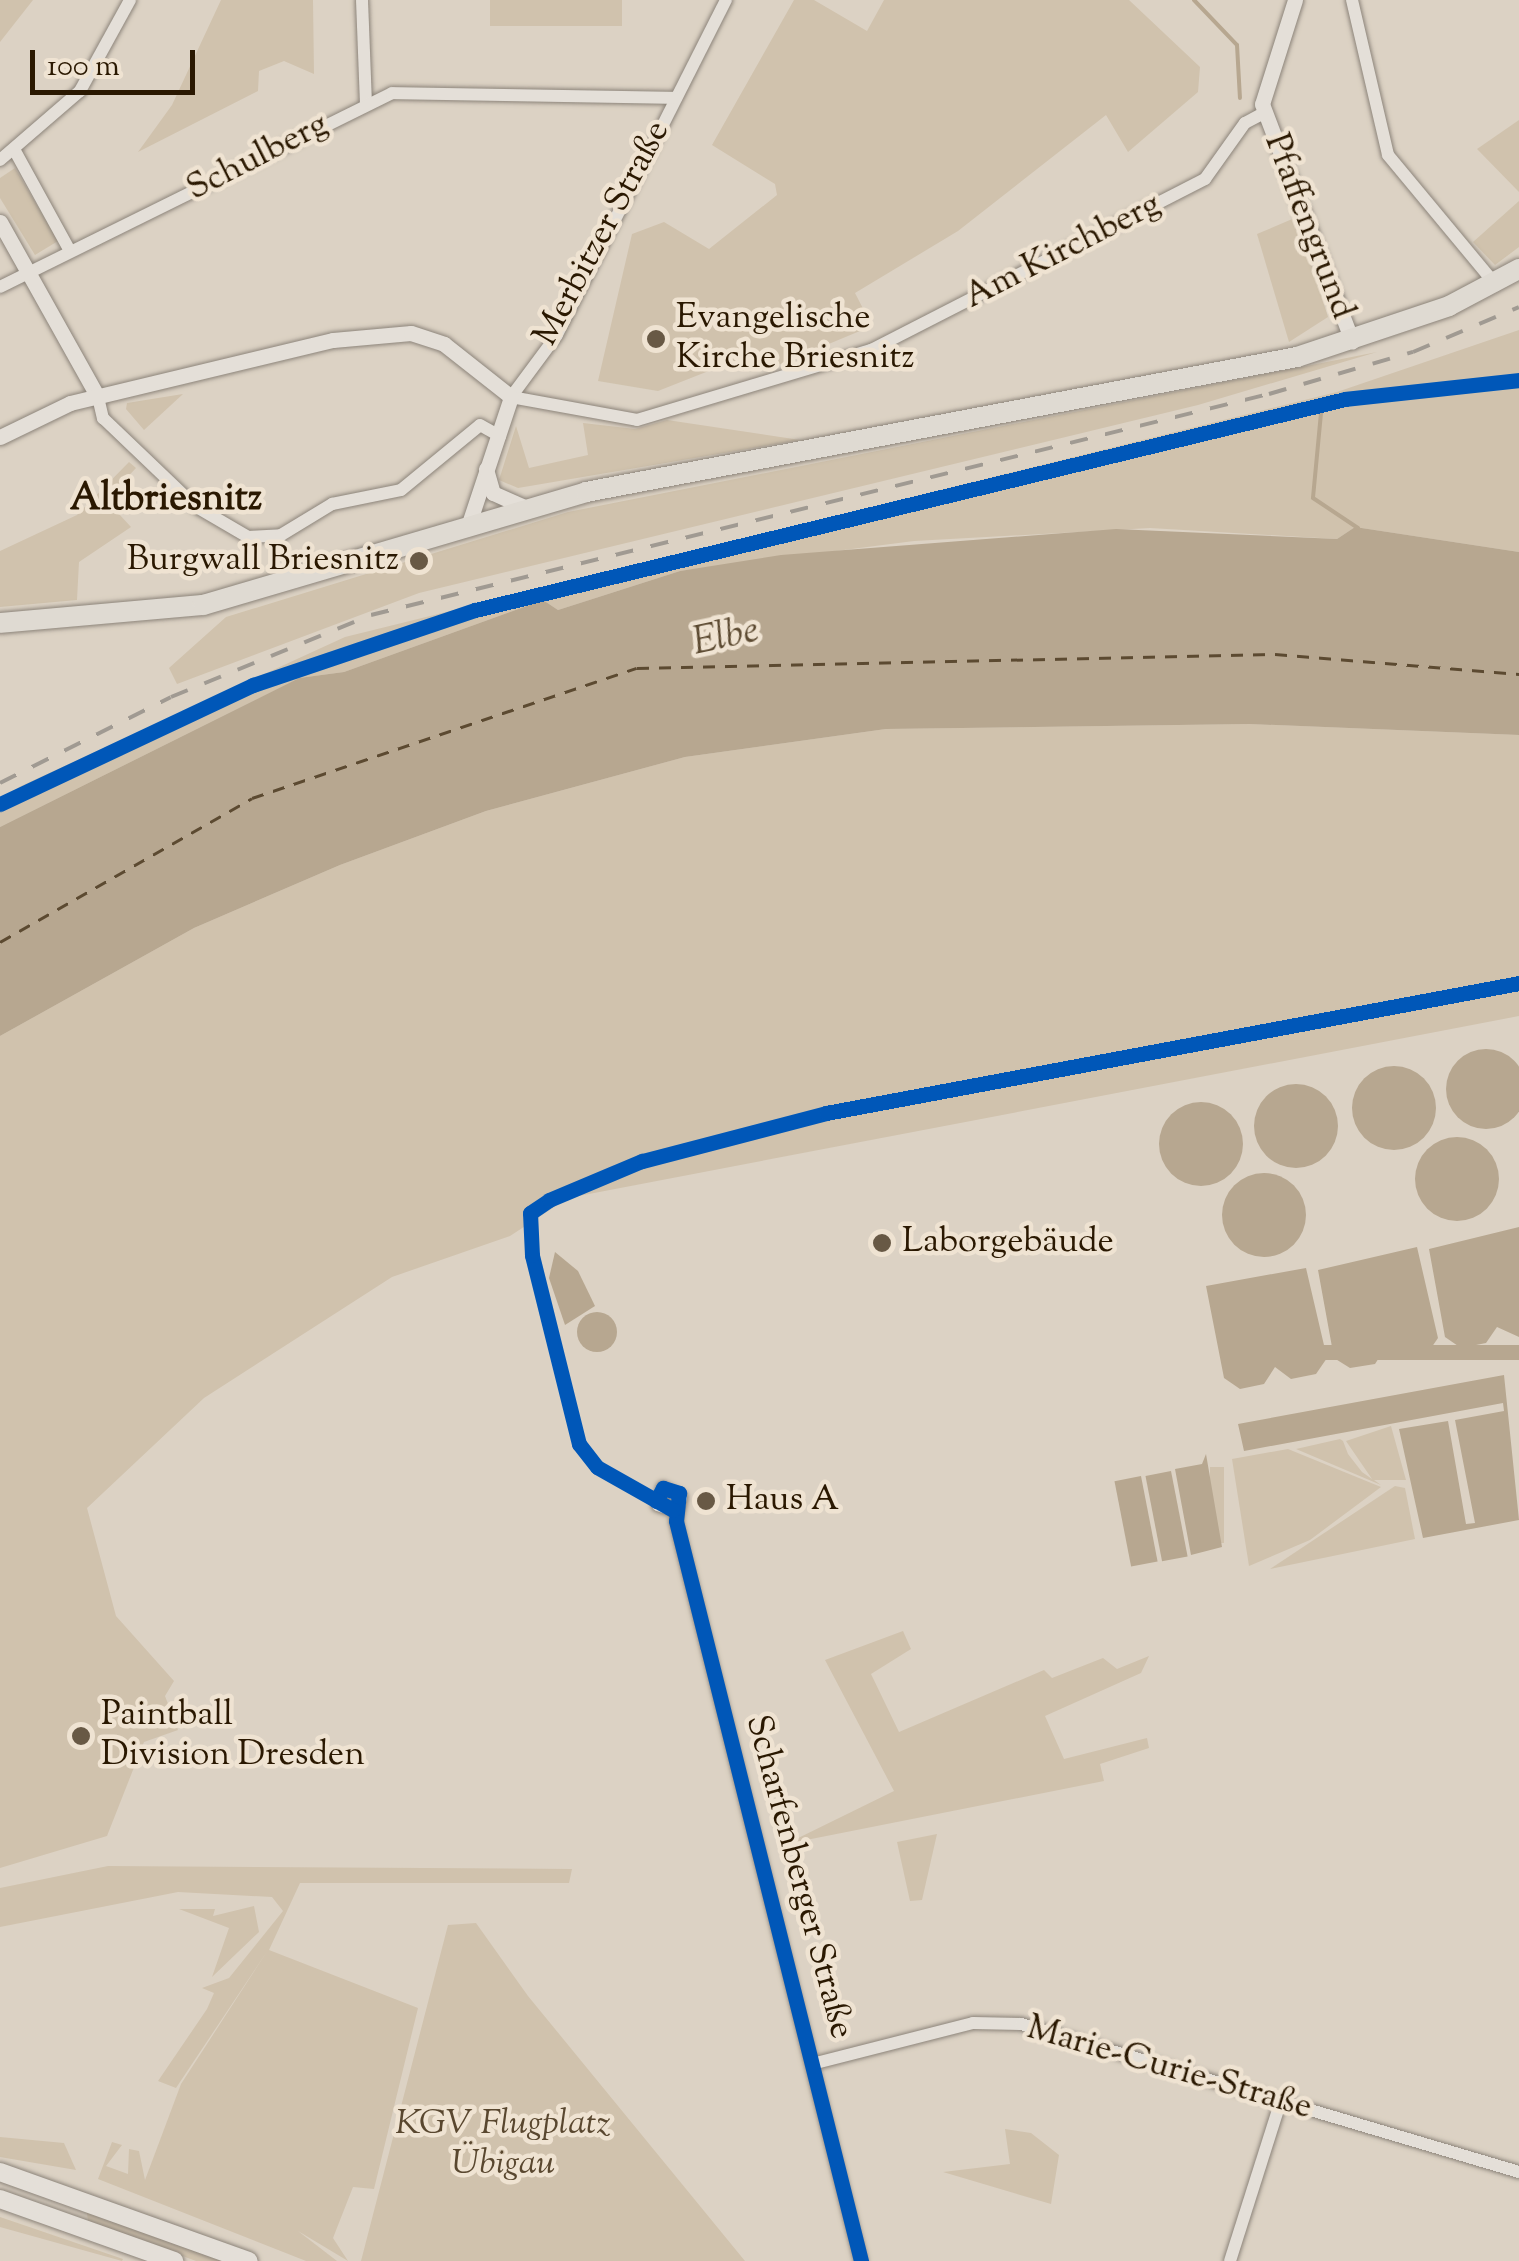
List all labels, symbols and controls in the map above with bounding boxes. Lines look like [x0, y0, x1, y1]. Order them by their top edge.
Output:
scale bar [35, 30, 200, 92]
text: 100 m [47, 46, 120, 89]
street label: Schulberg [181, 105, 335, 211]
street label: Merbitzer Straße [526, 114, 680, 354]
street label: Pfaffengrund [1253, 128, 1363, 326]
street label: Am Kirchberg [958, 185, 1168, 319]
place label: Evangelische Kirche Briesnitz [676, 298, 914, 380]
marker: Evangelische Kirche Briesnitz [645, 328, 667, 350]
district label: Altbriesnitz [70, 478, 262, 524]
place label: Burgwall Briesnitz [127, 540, 399, 582]
marker: Burgwall Briesnitz [408, 550, 430, 572]
water label: Elbe [689, 610, 763, 668]
place label: Laborgebäude [902, 1222, 1114, 1264]
marker: Laborgebäude [871, 1232, 893, 1254]
place label: Haus A [726, 1480, 839, 1522]
marker: Haus A [695, 1490, 717, 1512]
place label: Paintball Division Dresden [101, 1695, 365, 1777]
street label: Scharfenberger Straße [735, 1711, 861, 2043]
marker: Paintball Division Dresden [70, 1725, 92, 1747]
street label: Marie-Curie-Straße [1022, 2008, 1316, 2130]
park label: KGV Flugplatz Übigau [395, 2104, 611, 2186]

